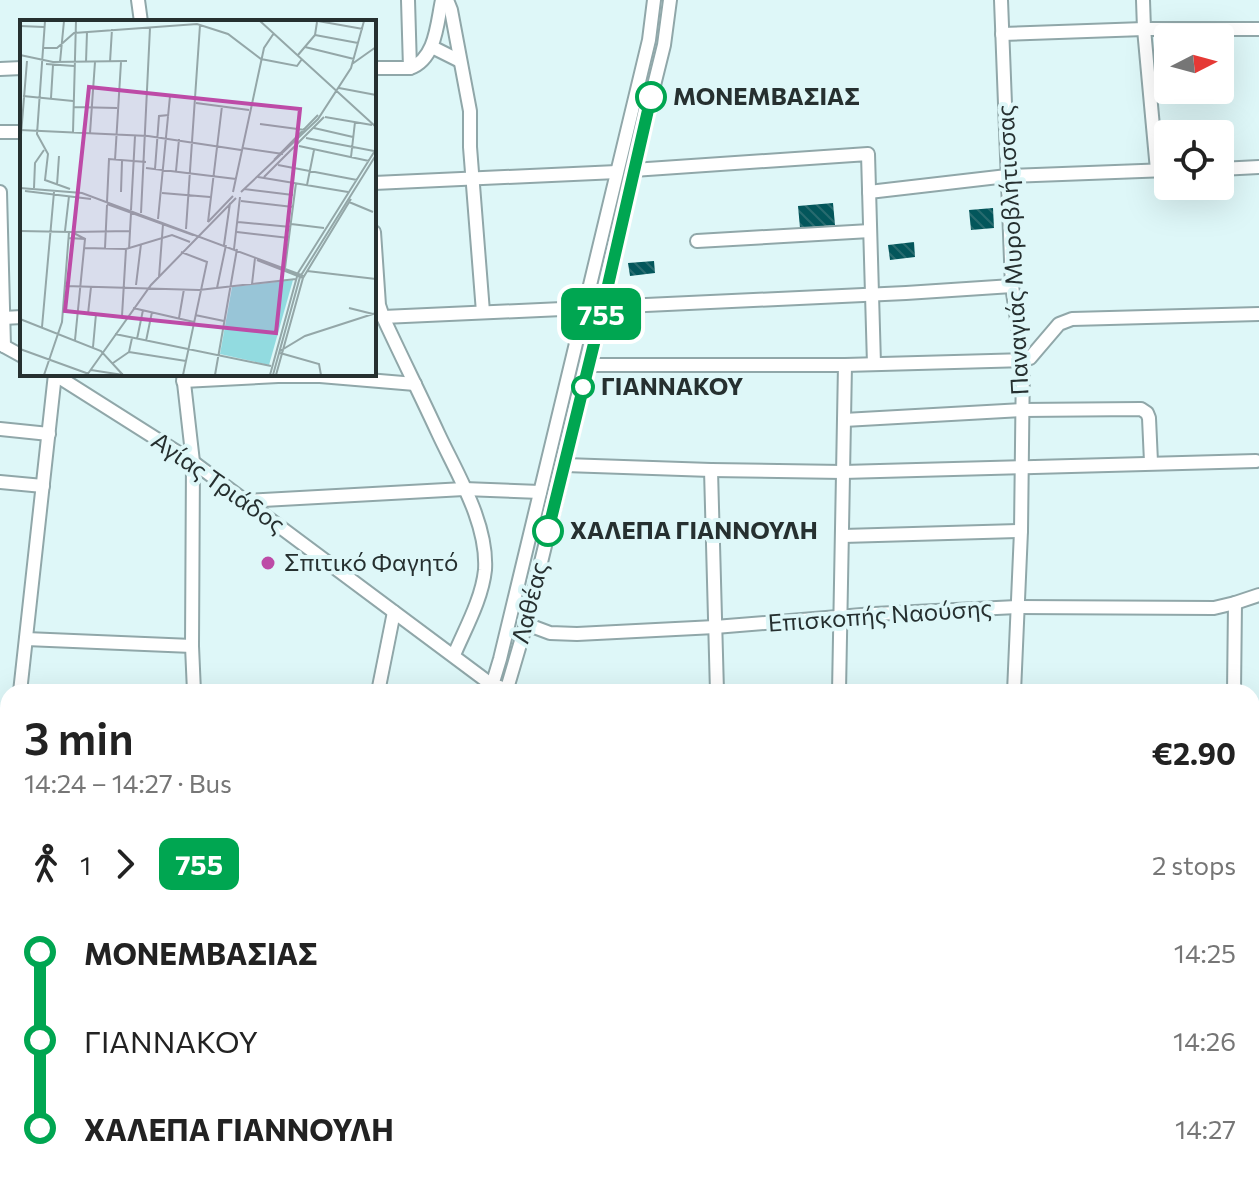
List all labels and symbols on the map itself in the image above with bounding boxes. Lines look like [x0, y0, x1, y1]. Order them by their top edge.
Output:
inset map [20, 20, 376, 376]
north arrow [1154, 24, 1234, 104]
place label: ΜΟΝΕΜΒΑΣΙΑΣ [673, 81, 860, 110]
marker: ΜΟΝΕΜΒΑΣΙΑΣ [636, 82, 666, 112]
street label: Παναγιάς Μυροβλήτισσας [989, 104, 1034, 396]
line badge: 755 [555, 288, 647, 340]
place label: ΓΙΑΝΝΑΚΟΥ [601, 371, 743, 400]
marker: ΓΙΑΝΝΑΚΟΥ [572, 376, 594, 398]
street label: Αγίας Τριάδος [147, 425, 291, 538]
place label: ΧΑΛΕΠΑ ΓΙΑΝΝΟΥΛΗ [570, 515, 818, 544]
marker: ΧΑΛΕΠΑ ΓΙΑΝΝΟΥΛΗ [533, 516, 563, 546]
place label: Σπιτικό Φαγητό [284, 547, 458, 576]
marker: Σπιτικό Φαγητό [259, 554, 277, 572]
street label: Λαθέας [504, 559, 553, 647]
street label: Επισκοπής Ναούσης [767, 592, 993, 637]

